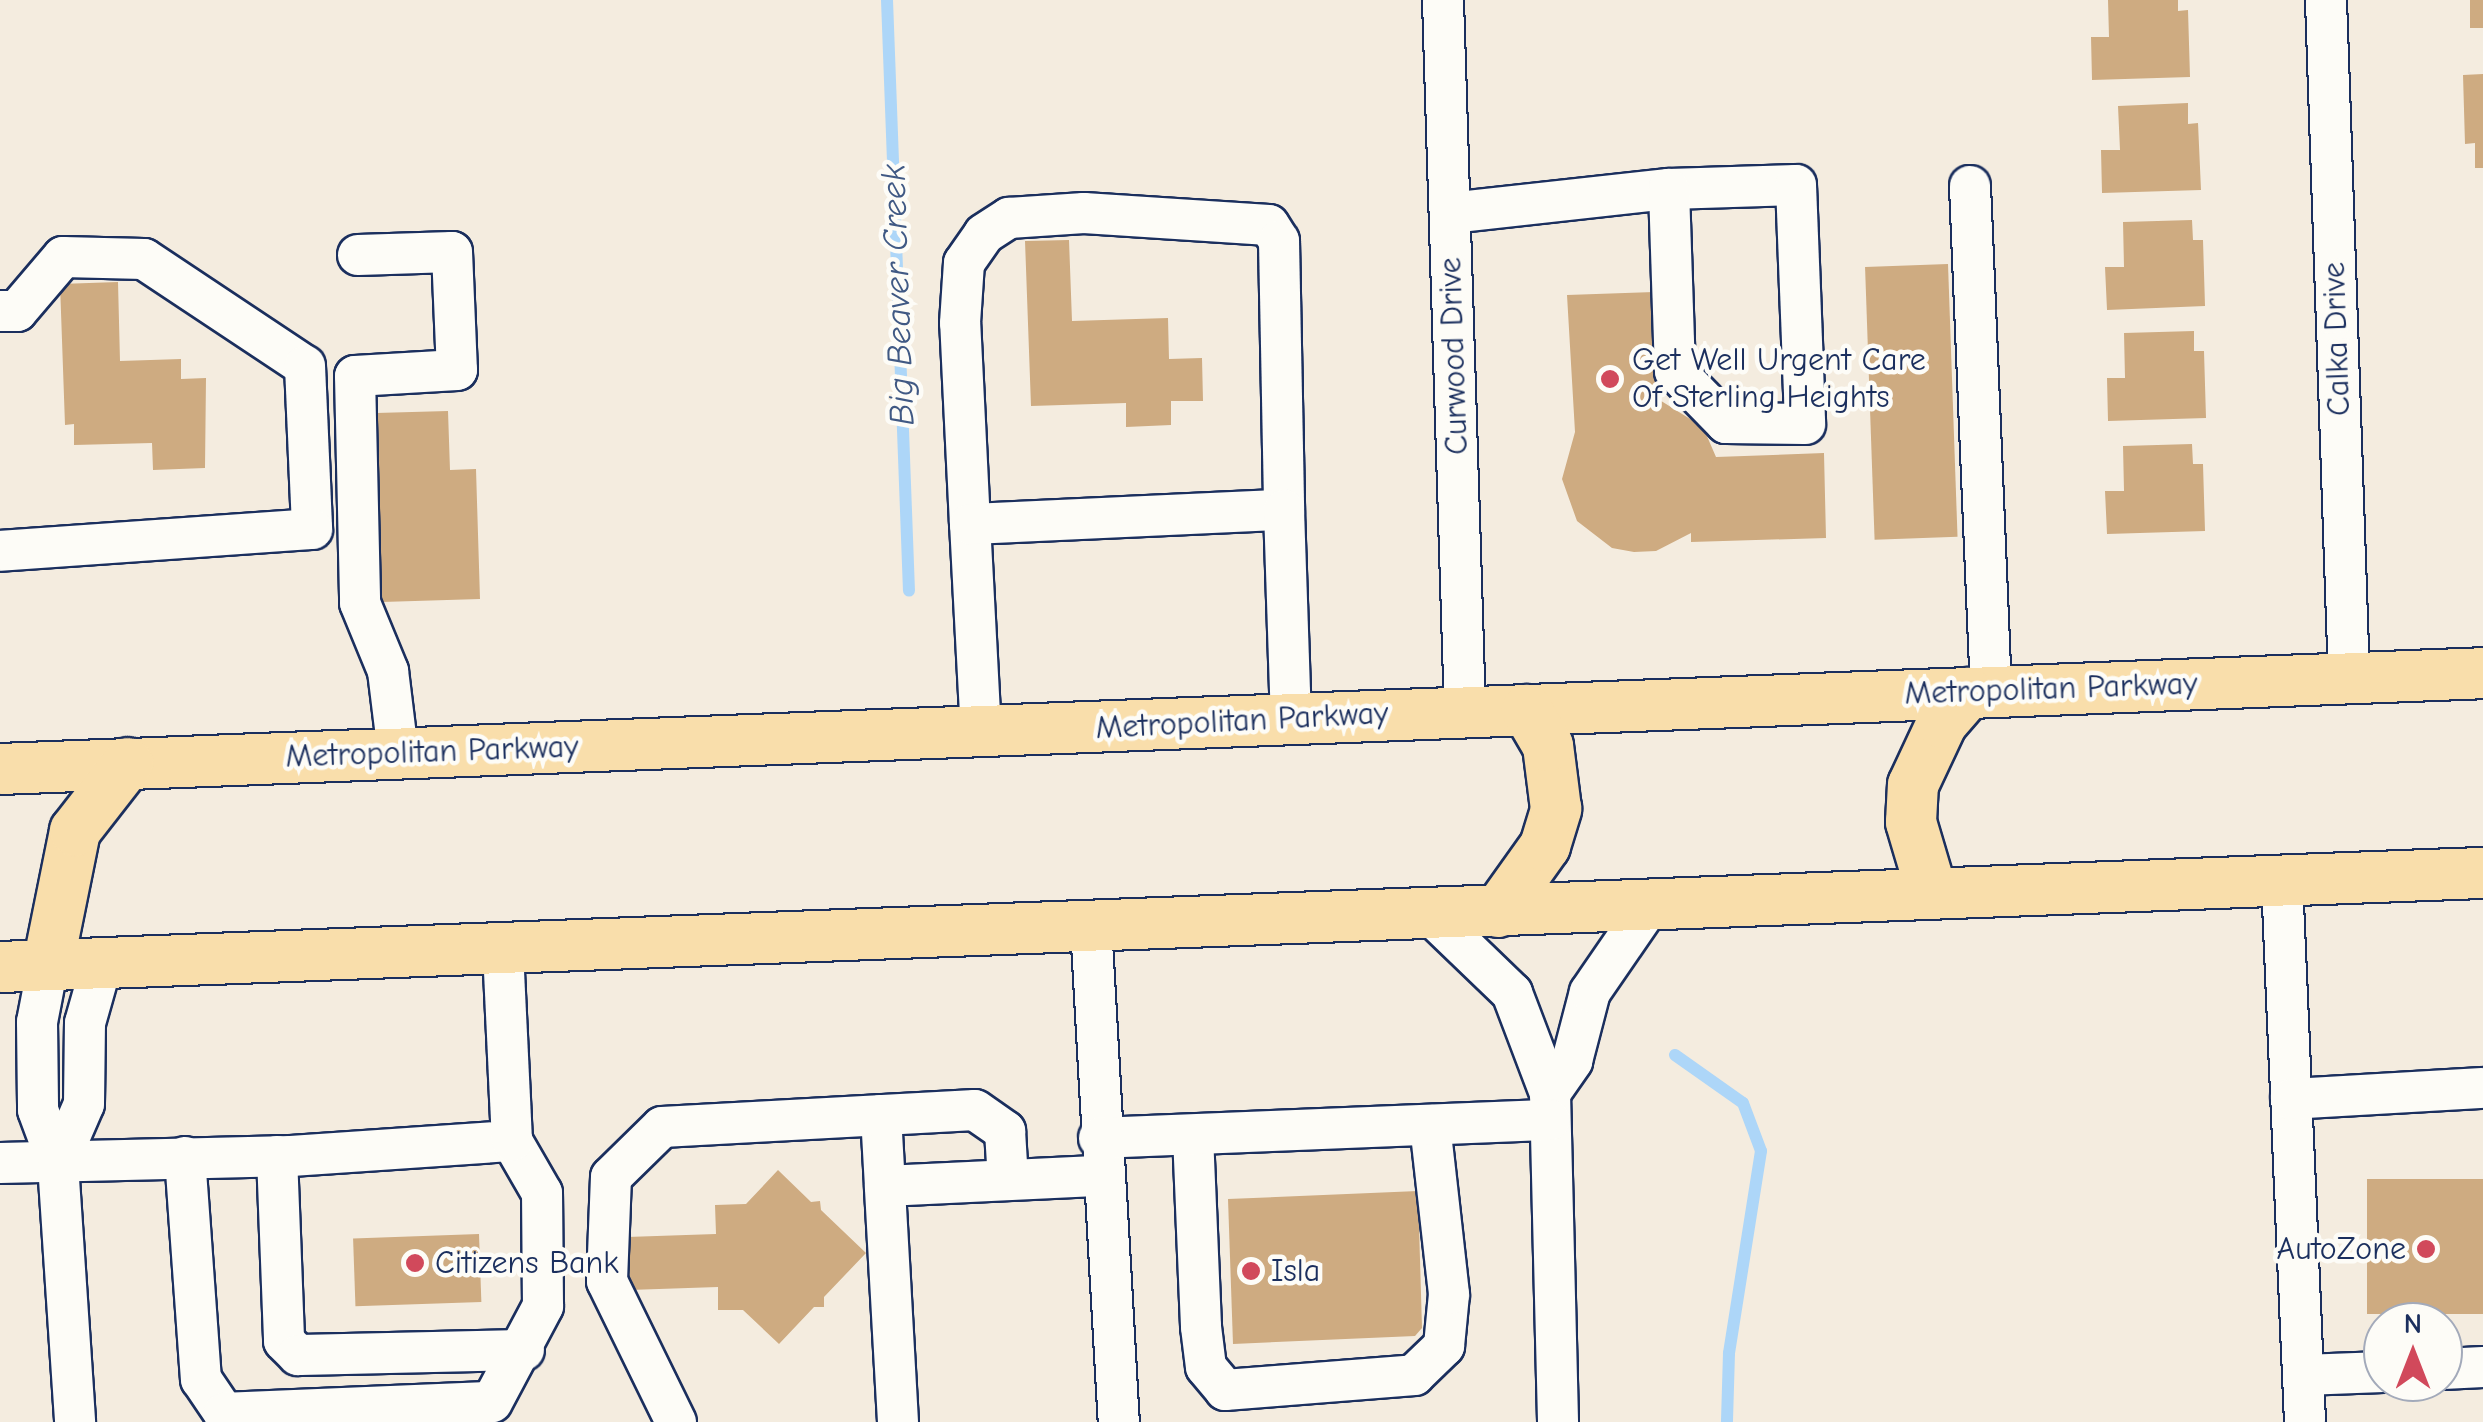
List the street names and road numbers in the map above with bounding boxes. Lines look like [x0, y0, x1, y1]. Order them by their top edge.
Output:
street label: Curwood Drive [1431, 257, 1477, 455]
street label: Calka Drive [2315, 261, 2359, 417]
street label: Metropolitan Parkway [1904, 665, 2198, 713]
street label: Metropolitan Parkway [1095, 694, 1389, 748]
street label: Metropolitan Parkway [285, 728, 579, 776]

